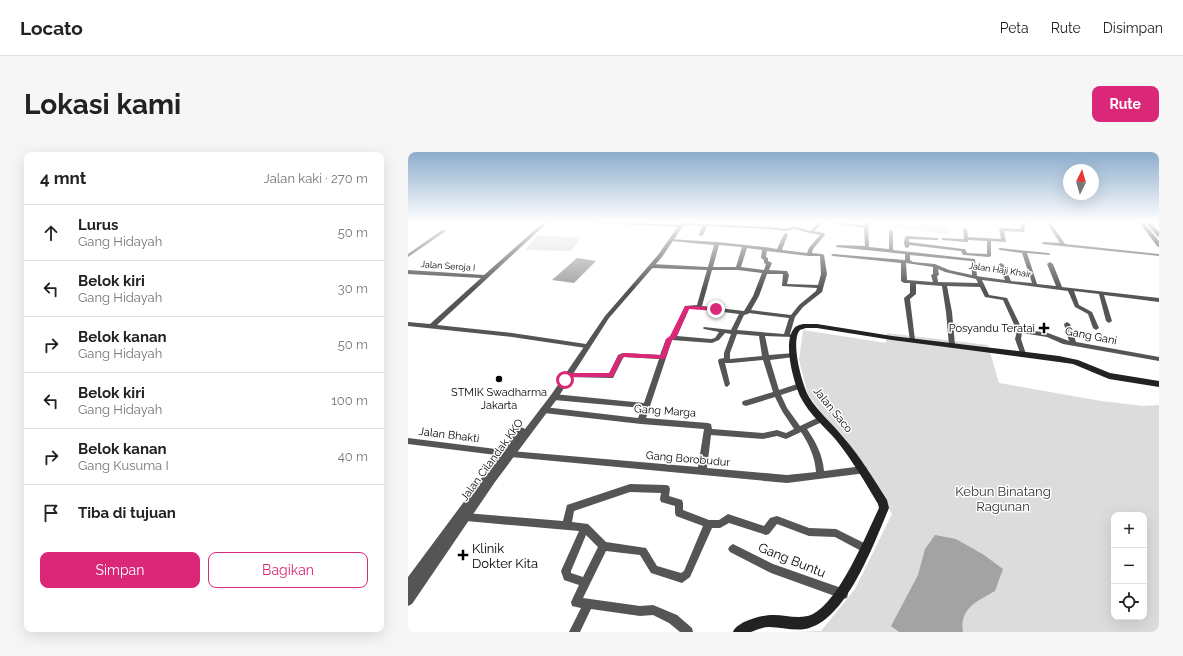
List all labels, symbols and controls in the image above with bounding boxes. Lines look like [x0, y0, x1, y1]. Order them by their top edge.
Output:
text: Locato [20, 17, 83, 39]
text: Peta [1000, 20, 1029, 36]
text: Rute [1051, 20, 1081, 36]
text: Disimpan [1103, 20, 1163, 36]
button: Rute [1092, 86, 1159, 122]
text: Lokasi kami [24, 88, 181, 121]
north arrow [1063, 164, 1099, 200]
text: 4 mnt [40, 168, 86, 188]
text: Jalan kaki · 270 m [264, 171, 368, 186]
text: Lurus [78, 216, 119, 234]
icon: ahead [40, 222, 62, 244]
text: 50 m [338, 225, 368, 240]
text: Gang Hidayah [78, 234, 162, 249]
street label: Jalan Seroja I [420, 259, 476, 273]
street label: Jalan Haji Khair [968, 261, 1033, 279]
text: Belok kiri [78, 272, 145, 290]
icon: left [40, 278, 62, 300]
text: 30 m [338, 281, 368, 296]
text: Gang Hidayah [78, 290, 162, 305]
route end [707, 300, 725, 318]
place label: Posyandu Teratai [949, 322, 1035, 335]
marker: Posyandu Teratai [1038, 322, 1050, 334]
street label: Gang Gani [1064, 325, 1118, 347]
text: Belok kanan [78, 328, 167, 346]
icon: right [40, 334, 62, 356]
text: 50 m [338, 337, 368, 352]
text: Gang Hidayah [78, 346, 162, 361]
route start [556, 371, 574, 389]
marker: STMIK Swadharma Jakarta [494, 374, 504, 384]
text: Belok kiri [78, 384, 145, 402]
street label: Jalan Saco [811, 385, 856, 436]
place label: STMIK Swadharma Jakarta [451, 386, 547, 412]
icon: left [40, 390, 62, 412]
text: 100 m [331, 393, 368, 408]
text: Gang Hidayah [78, 402, 162, 417]
street label: Gang Marga [634, 402, 696, 420]
street label: Jalan Cilandak KKO [458, 416, 526, 504]
street label: Jalan Bhakti [418, 425, 480, 445]
text: Belok kanan [78, 440, 167, 458]
icon: right [40, 446, 62, 468]
text: 40 m [338, 449, 368, 464]
street label: Gang Borobudur [645, 449, 731, 469]
text: Gang Kusuma I [78, 458, 169, 473]
park label: Kebun Binatang Ragunan [955, 484, 1051, 514]
icon: arrive [40, 502, 62, 524]
text: Tiba di tujuan [78, 504, 176, 522]
map controls [1111, 512, 1147, 620]
button: + [1111, 512, 1147, 548]
street label: Gang Buntu [756, 540, 828, 580]
place label: Klinik Dokter Kita [472, 541, 538, 571]
button: − [1111, 548, 1147, 584]
marker: Klinik Dokter Kita [457, 549, 469, 561]
button: Simpan [40, 552, 200, 588]
button: Bagikan [208, 552, 368, 588]
button: locate [1111, 584, 1147, 620]

